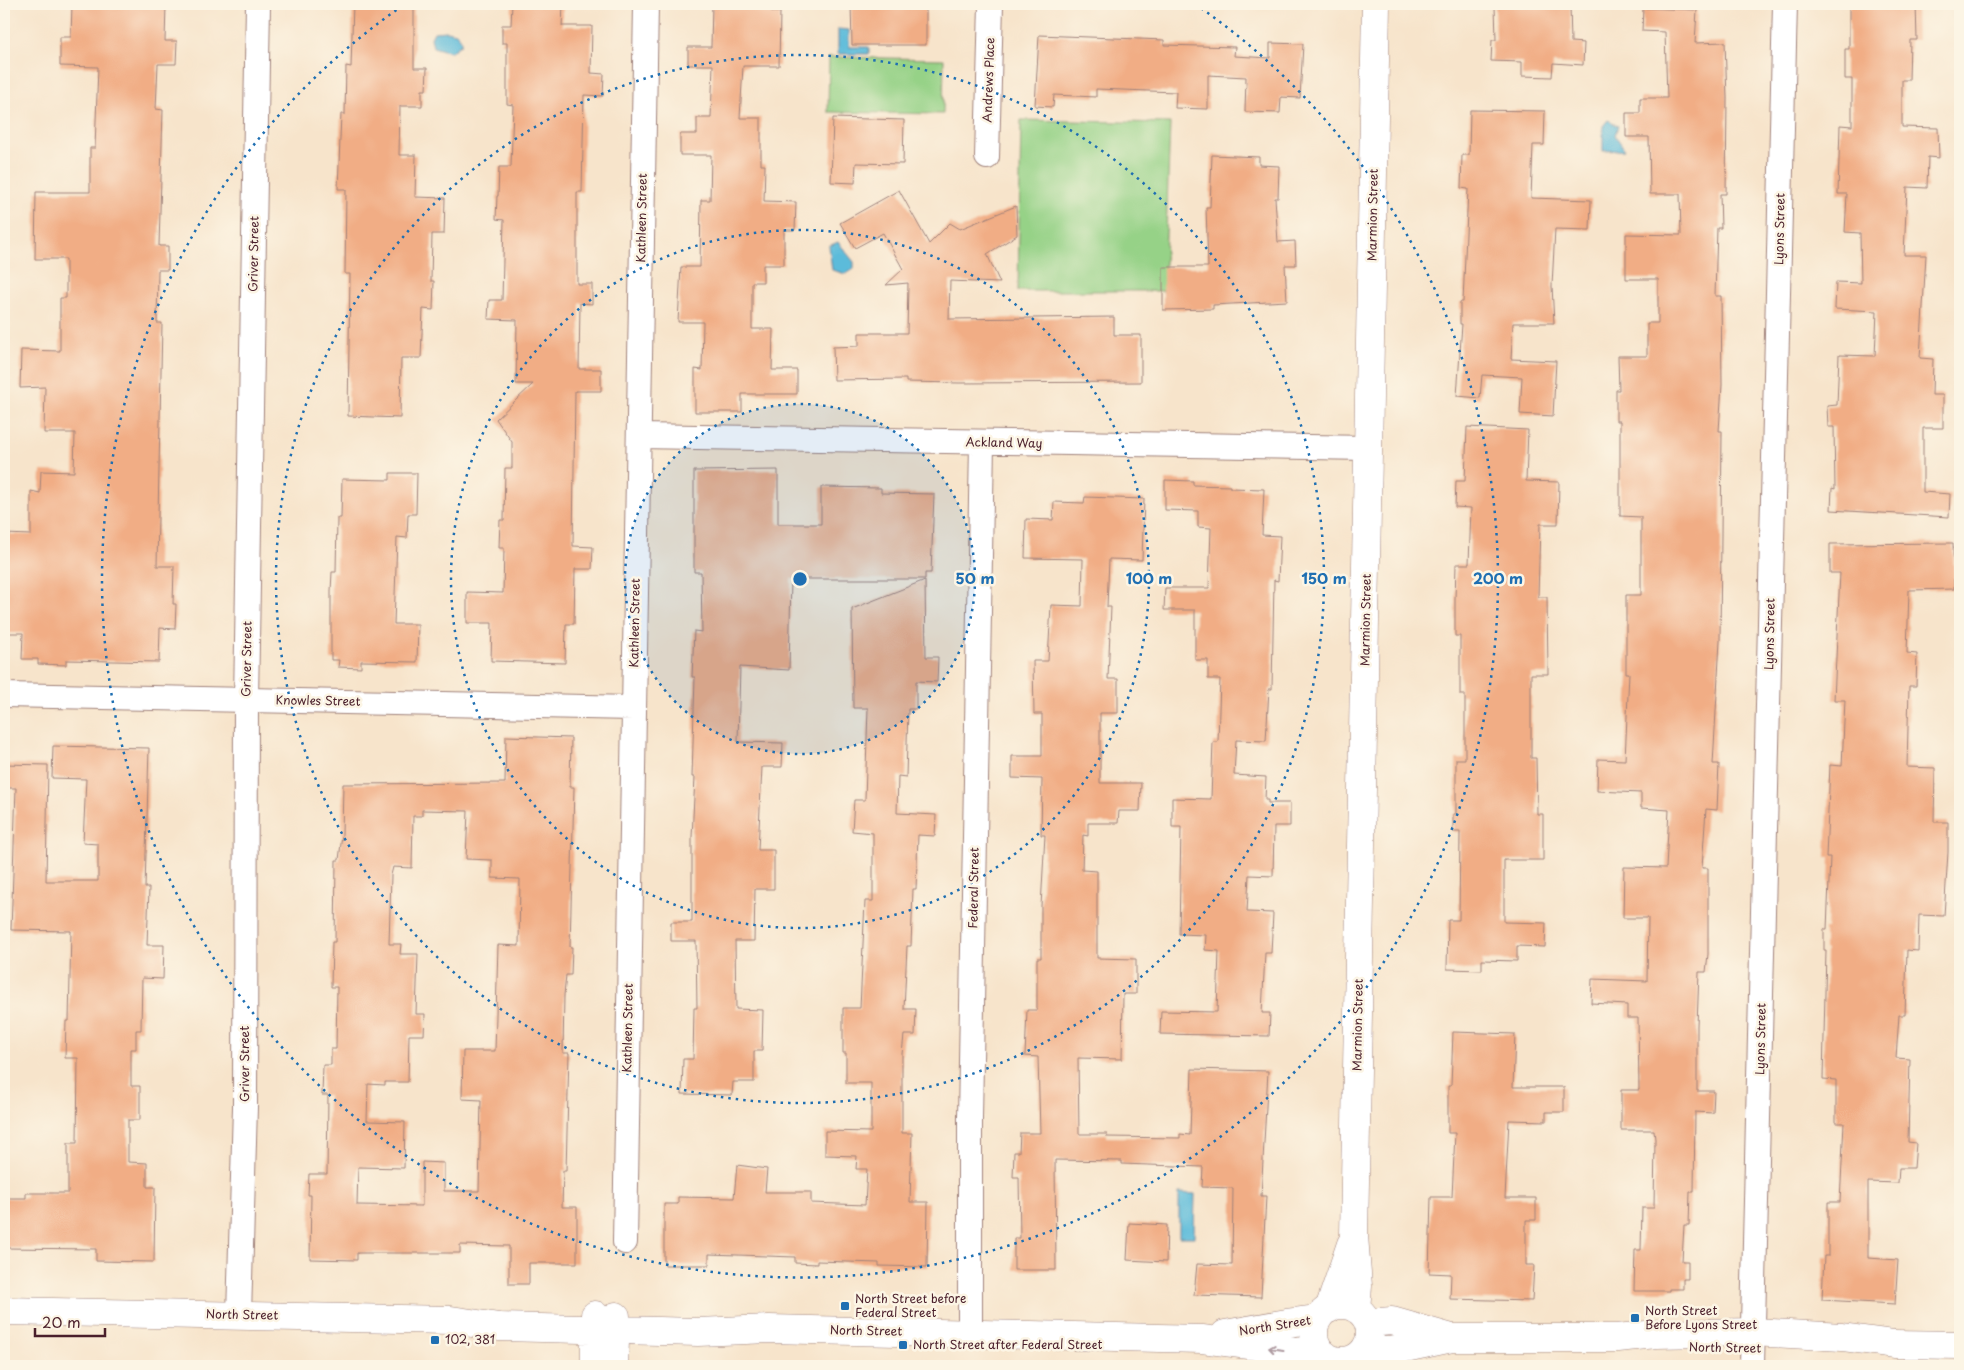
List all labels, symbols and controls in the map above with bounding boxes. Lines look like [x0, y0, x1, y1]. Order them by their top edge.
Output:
street label: Andrews Place [978, 37, 998, 123]
street label: Marmion Street [1362, 168, 1382, 261]
street label: Kathleen Street [631, 173, 651, 263]
street label: Lyons Street [1769, 193, 1789, 265]
street label: Griver Street [243, 216, 263, 292]
street label: Ackland Way [965, 432, 1043, 452]
text: 50 m [956, 566, 994, 589]
text: 100 m [1126, 566, 1172, 589]
text: 150 m [1301, 566, 1347, 589]
text: 200 m [1473, 566, 1523, 589]
centre of rings [791, 570, 809, 588]
street label: Marmion Street [1355, 573, 1375, 666]
street label: Kathleen Street [624, 578, 644, 668]
street label: Lyons Street [1759, 598, 1779, 670]
street label: Griver Street [236, 621, 256, 697]
street label: Knowles Street [275, 690, 361, 710]
street label: Federal Street [963, 847, 983, 929]
street label: Marmion Street [1347, 978, 1367, 1071]
street label: Kathleen Street [617, 983, 637, 1073]
street label: Lyons Street [1750, 1003, 1770, 1075]
street label: Griver Street [235, 1026, 253, 1102]
place label: North Street before Federal Street [855, 1289, 966, 1321]
marker: North Street before Federal Street [839, 1300, 851, 1312]
place label: North Street Before Lyons Street [1645, 1301, 1757, 1333]
street label: North Street [206, 1304, 278, 1324]
scale bar [35, 1305, 105, 1337]
text: 20 m [42, 1310, 81, 1333]
street label: North Street [1238, 1310, 1312, 1340]
marker: North Street Before Lyons Street [1629, 1312, 1641, 1324]
street label: North Street [830, 1320, 902, 1340]
place label: 102, 381 [445, 1330, 495, 1348]
marker: 102, 381 [429, 1334, 441, 1346]
place label: North Street after Federal Street [913, 1335, 1103, 1353]
street label: North Street [1689, 1337, 1761, 1357]
marker: North Street after Federal Street [897, 1339, 909, 1351]
one-way arrow [1269, 1344, 1285, 1354]

